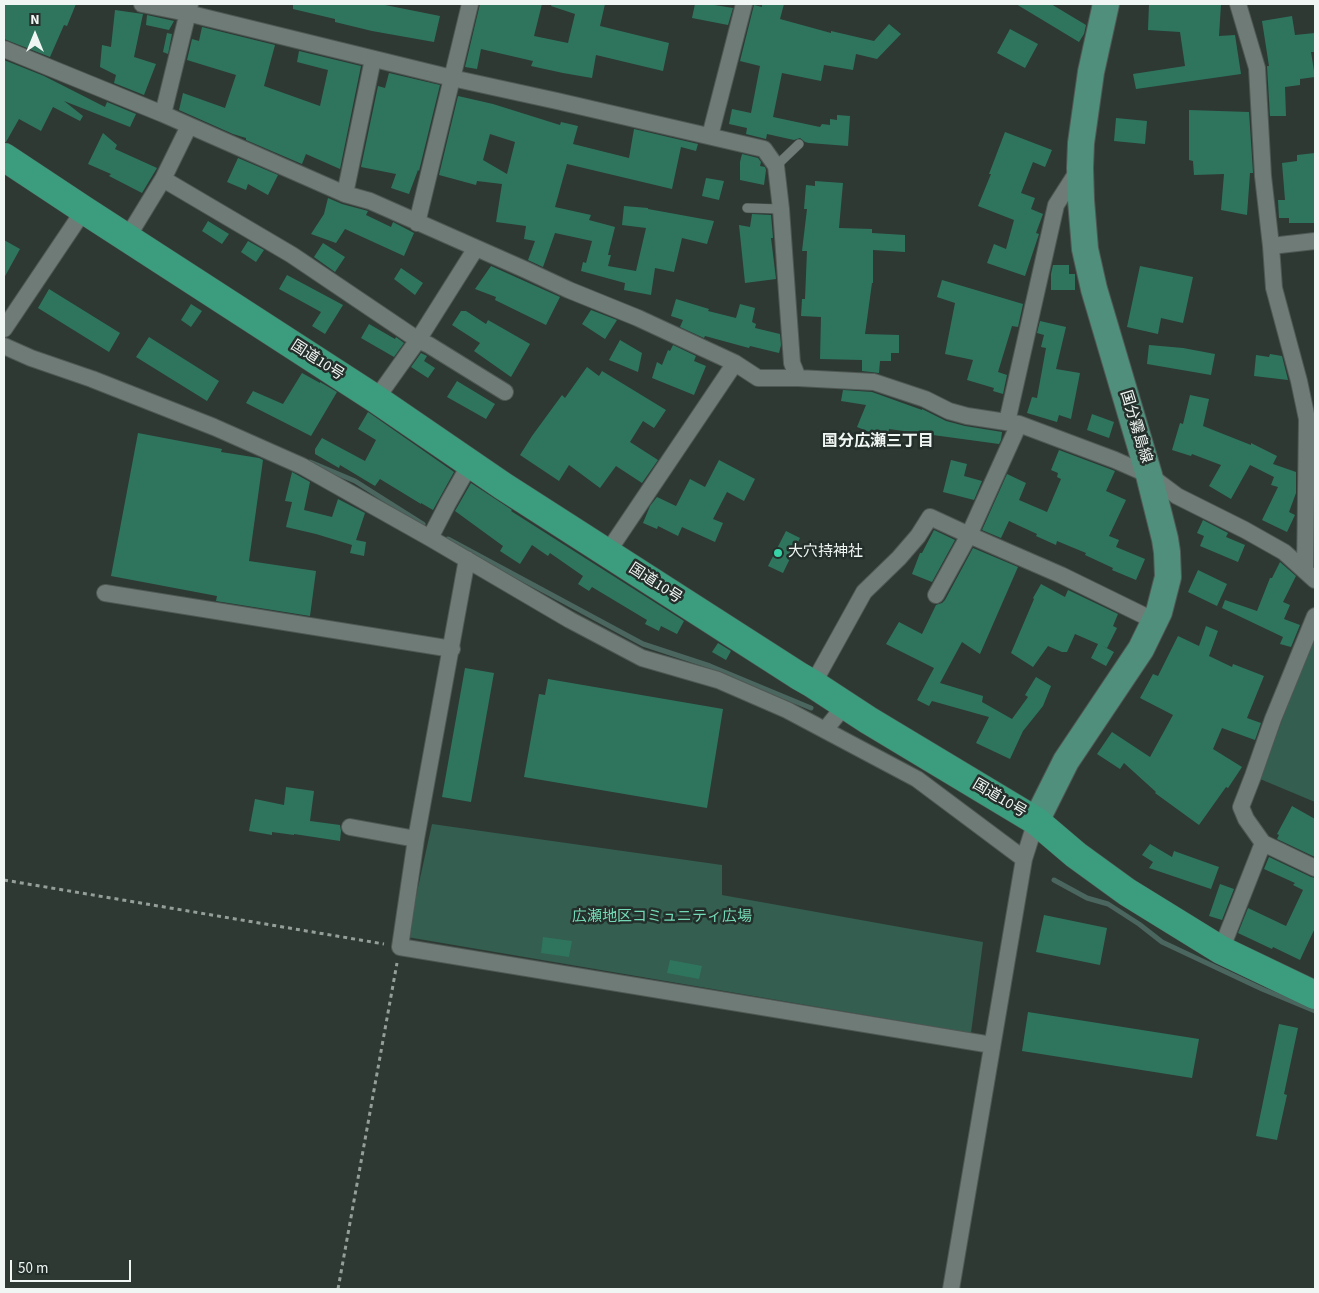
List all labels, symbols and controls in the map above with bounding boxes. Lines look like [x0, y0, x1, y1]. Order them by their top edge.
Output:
north arrow [10, 10, 60, 60]
text: N [30, 10, 40, 30]
street label: 国道10号 [287, 337, 347, 385]
street label: 国分霧島線 [1115, 389, 1155, 465]
district label: 国分広瀬三丁目 [822, 432, 934, 452]
place label: 大穴持神社 [788, 544, 863, 562]
marker: 大穴持神社 [772, 547, 784, 559]
street label: 国道10号 [625, 560, 685, 608]
street label: 国道10号 [969, 776, 1029, 822]
park label: 広瀬地区コミュニティ広場 [572, 909, 752, 927]
scale bar [12, 1250, 134, 1282]
text: 50 m [18, 1258, 48, 1279]

